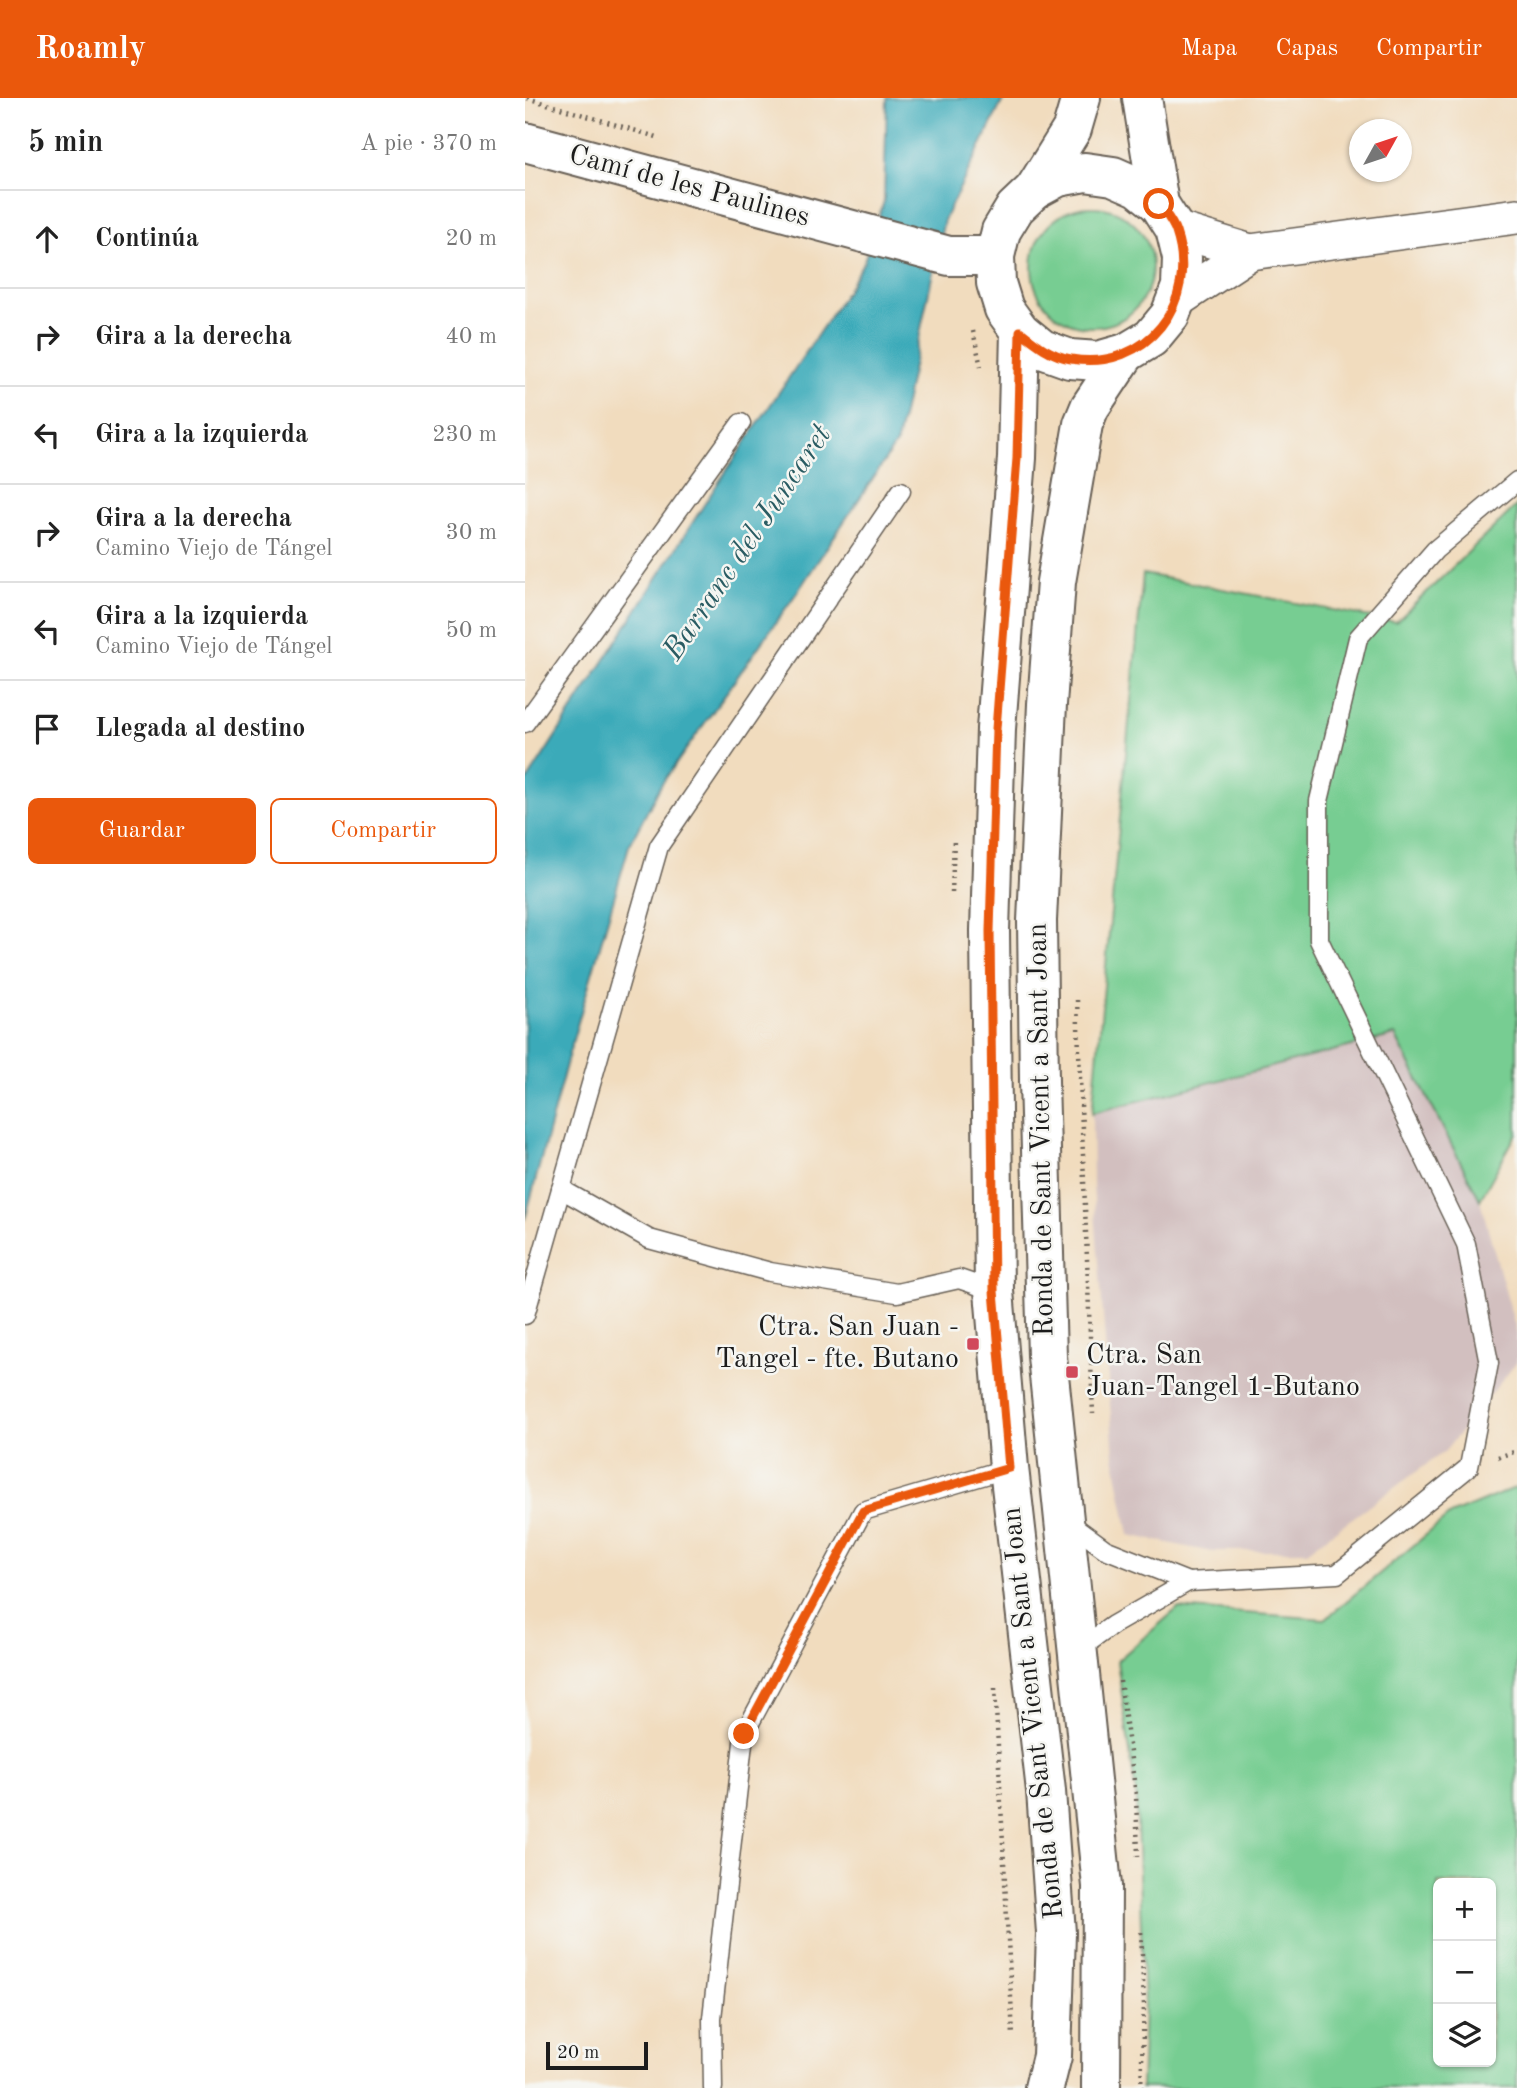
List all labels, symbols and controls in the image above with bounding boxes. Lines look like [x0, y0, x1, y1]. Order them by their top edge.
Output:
text: Roamly [35, 33, 146, 66]
text: Mapa [1181, 37, 1237, 61]
text: Capas [1275, 37, 1338, 61]
text: Compartir [1376, 37, 1482, 61]
north arrow [1349, 119, 1412, 182]
text: 5 min [28, 128, 103, 158]
text: A pie · 370 m [360, 132, 497, 155]
street label: Camí de les Paulines [566, 141, 812, 233]
route start [1143, 188, 1174, 219]
icon: ahead [28, 220, 66, 258]
text: Continúa [95, 226, 199, 252]
text: 20 m [446, 227, 497, 250]
icon: right [28, 318, 66, 356]
text: Gira a la derecha [95, 324, 292, 350]
text: 40 m [446, 325, 497, 348]
icon: left [28, 416, 66, 454]
water label: Barranc del Juncaret [658, 420, 838, 667]
text: Gira a la izquierda [95, 422, 308, 448]
text: 230 m [432, 423, 497, 446]
text: Gira a la derecha [95, 506, 292, 532]
icon: right [28, 514, 66, 552]
text: 30 m [446, 521, 497, 544]
text: Camino Viejo de Tángel [95, 537, 333, 560]
text: Gira a la izquierda [95, 604, 308, 630]
icon: left [28, 612, 66, 650]
text: 50 m [446, 619, 497, 642]
text: Camino Viejo de Tángel [95, 635, 333, 658]
icon: arrive [28, 710, 66, 748]
text: Llegada al destino [95, 716, 305, 742]
button: Guardar [28, 798, 256, 864]
button: Compartir [270, 798, 497, 864]
street label: Ronda de Sant Vicent a Sant Joan [1024, 923, 1060, 1337]
place label: Ctra. San Juan - Tangel - fte. Butano [715, 1314, 959, 1374]
marker: Ctra. San Juan - Tangel - fte. Butano [965, 1336, 981, 1352]
place label: Ctra. San Juan-Tangel 1-Butano [1086, 1342, 1360, 1402]
marker: Ctra. San Juan-Tangel 1-Butano [1064, 1364, 1080, 1380]
street label: Ronda de Sant Vicent a Sant Joan [998, 1506, 1070, 1920]
route end [728, 1718, 759, 1749]
map controls [1433, 1878, 1496, 2067]
button: + [1433, 1878, 1496, 1941]
button: − [1433, 1941, 1496, 2004]
button: layers [1433, 2004, 1496, 2067]
scale bar [546, 2039, 647, 2071]
text: 20 m [557, 2044, 599, 2063]

